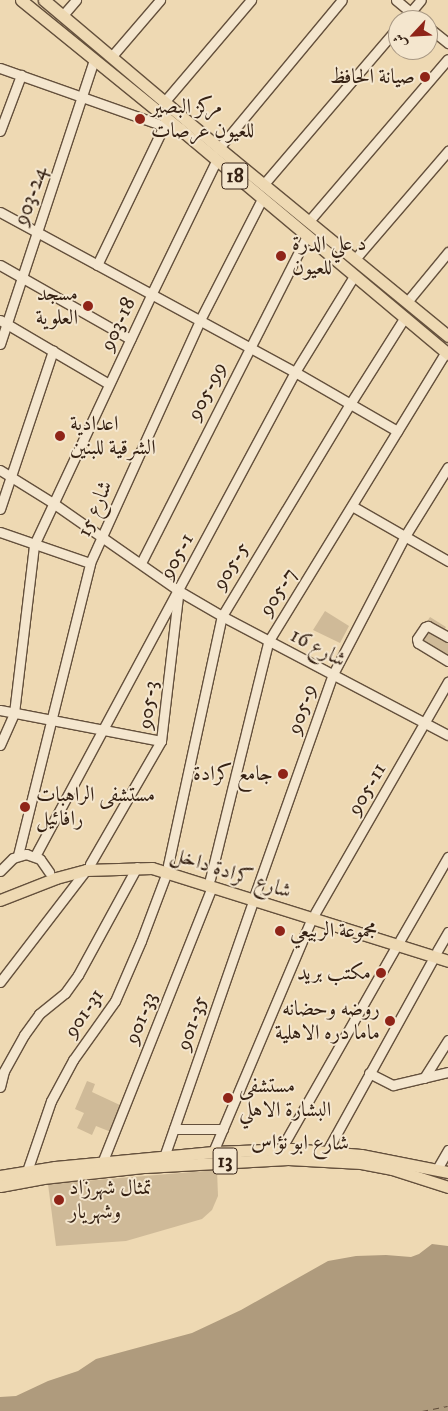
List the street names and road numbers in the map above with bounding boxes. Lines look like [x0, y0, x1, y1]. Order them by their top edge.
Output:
road number: 18 [221, 158, 249, 194]
street label: 903-24 [9, 163, 53, 229]
street label: 903-18 [95, 293, 141, 355]
street label: 905-99 [182, 358, 232, 424]
street label: شارع 15 [71, 477, 119, 541]
street label: 905-1 [155, 529, 199, 583]
street label: 905-5 [207, 538, 255, 594]
street label: 905-7 [254, 563, 302, 621]
street label: شارع 16 [286, 623, 350, 673]
street label: 905-3 [133, 679, 163, 731]
street label: 905-9 [282, 681, 322, 737]
street label: 905-11 [342, 758, 392, 820]
street label: شارع كرادة داخل [168, 842, 294, 904]
street label: 901-31 [59, 984, 109, 1042]
street label: 901-33 [119, 988, 163, 1048]
street label: 901-35 [171, 992, 213, 1054]
street label: شارع ابو نؤاس [251, 1130, 349, 1156]
road number: 13 [212, 1144, 238, 1178]

